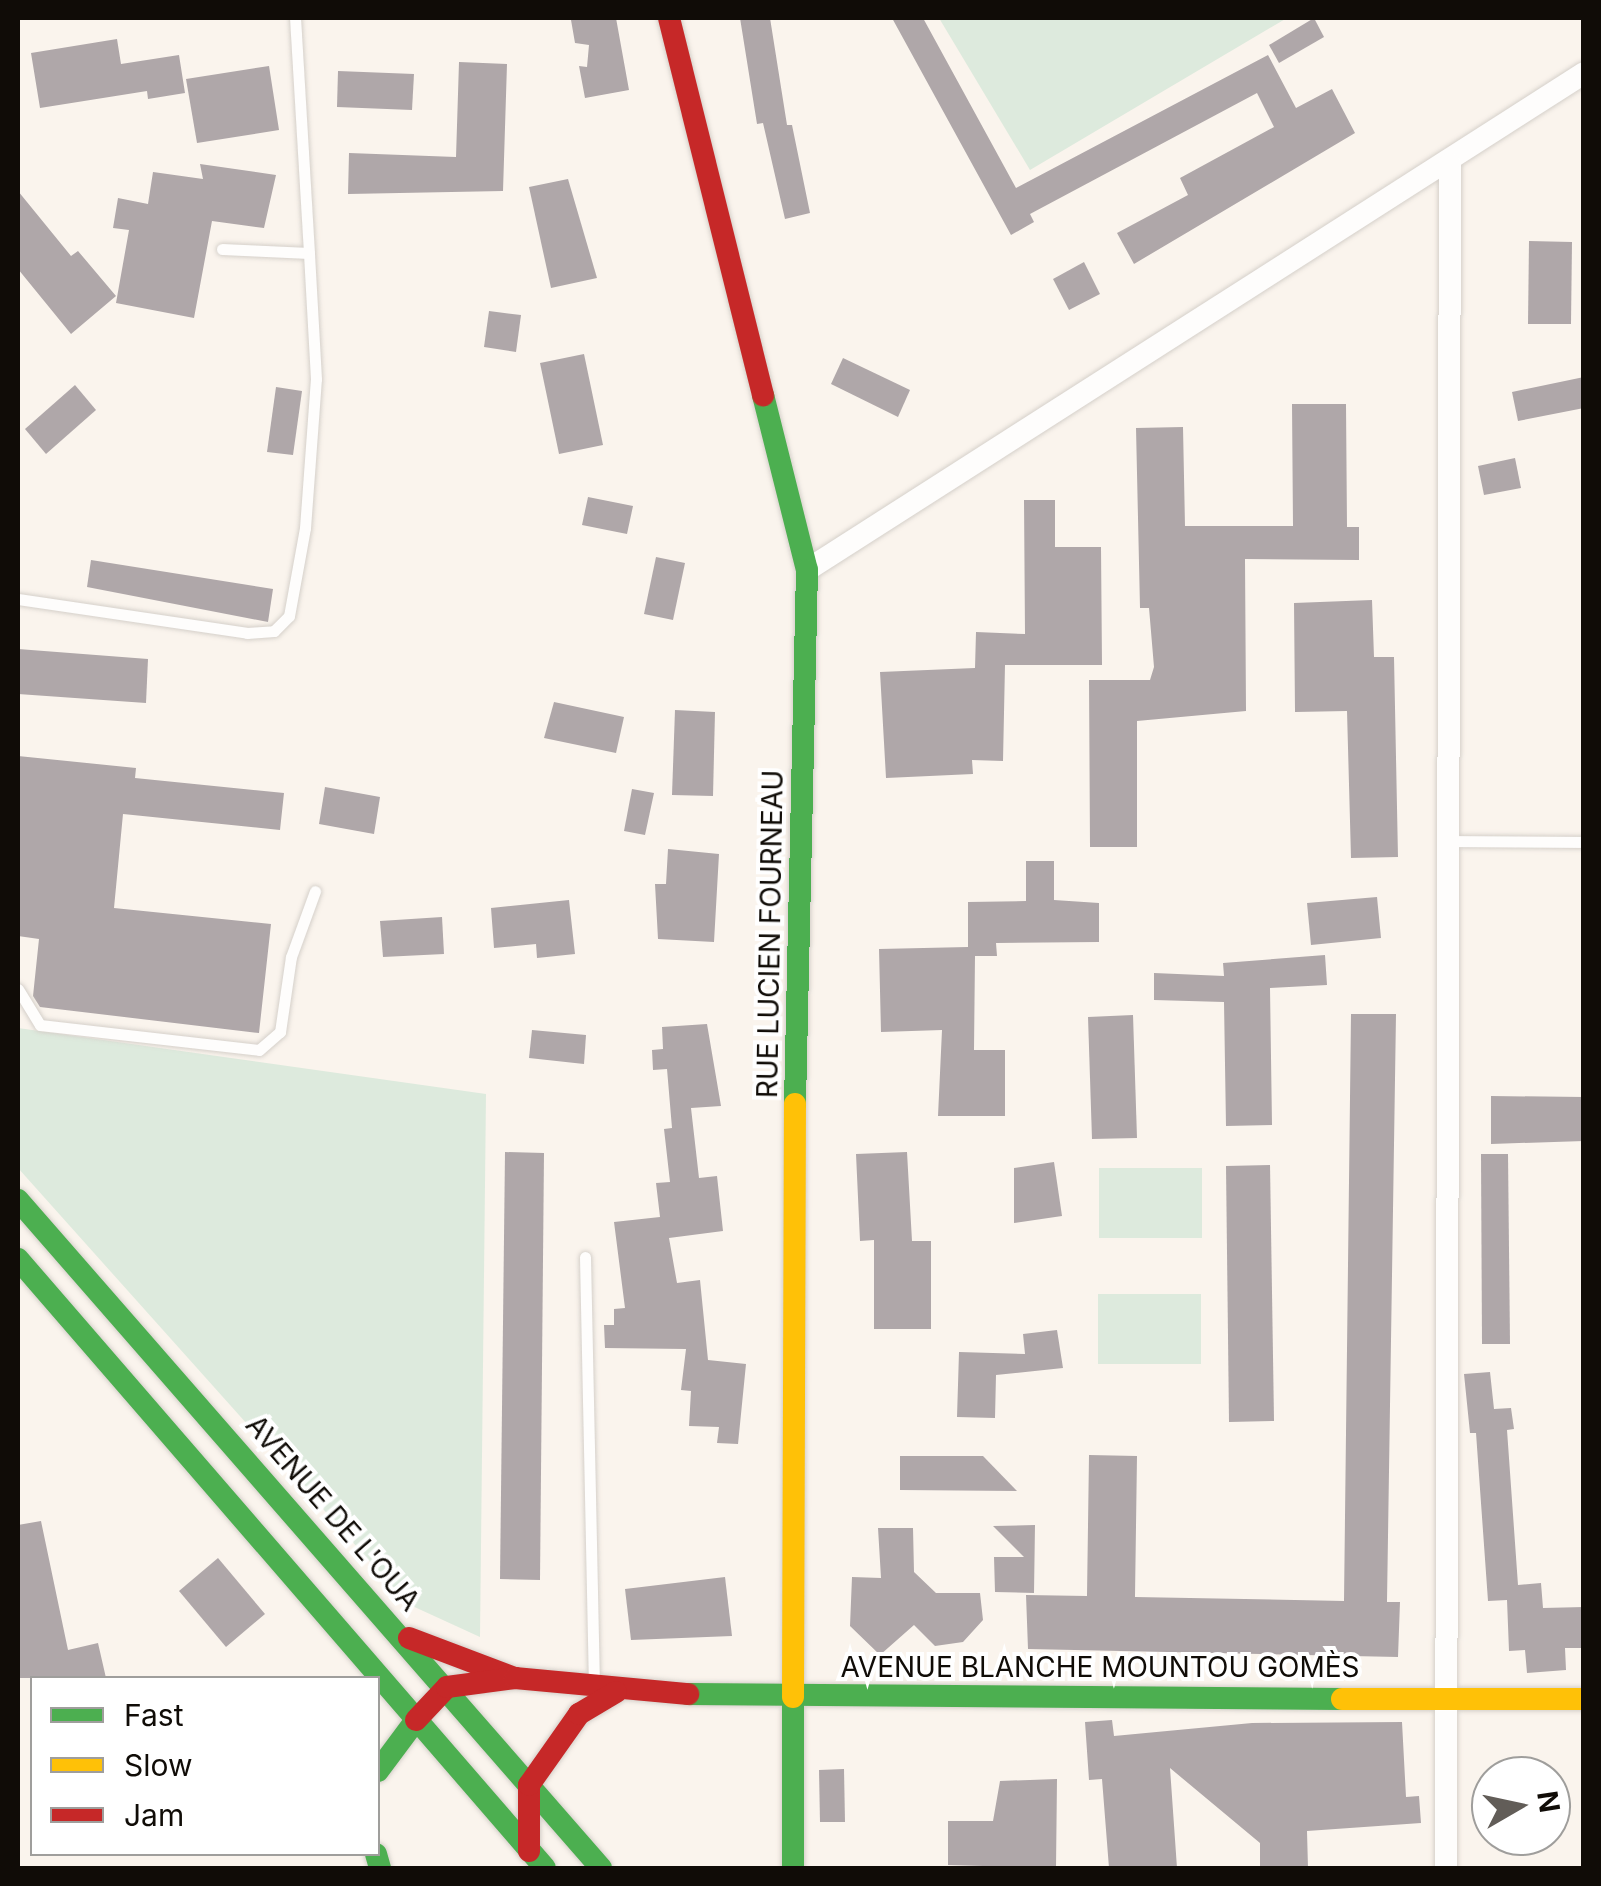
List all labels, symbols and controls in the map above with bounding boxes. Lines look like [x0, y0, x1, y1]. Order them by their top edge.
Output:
street label: RUE LUCIEN FOURNEAU [750, 770, 790, 1098]
street label: AVENUE DE L'OUA [239, 1408, 427, 1618]
street label: AVENUE BLANCHE MOUNTOU GOMÈS [840, 1650, 1360, 1684]
legend [30, 1676, 380, 1856]
text: Fast [124, 1697, 183, 1733]
text: Slow [124, 1747, 193, 1783]
north arrow [1471, 1756, 1571, 1856]
text: N [1530, 1788, 1567, 1815]
text: Jam [124, 1797, 184, 1833]

